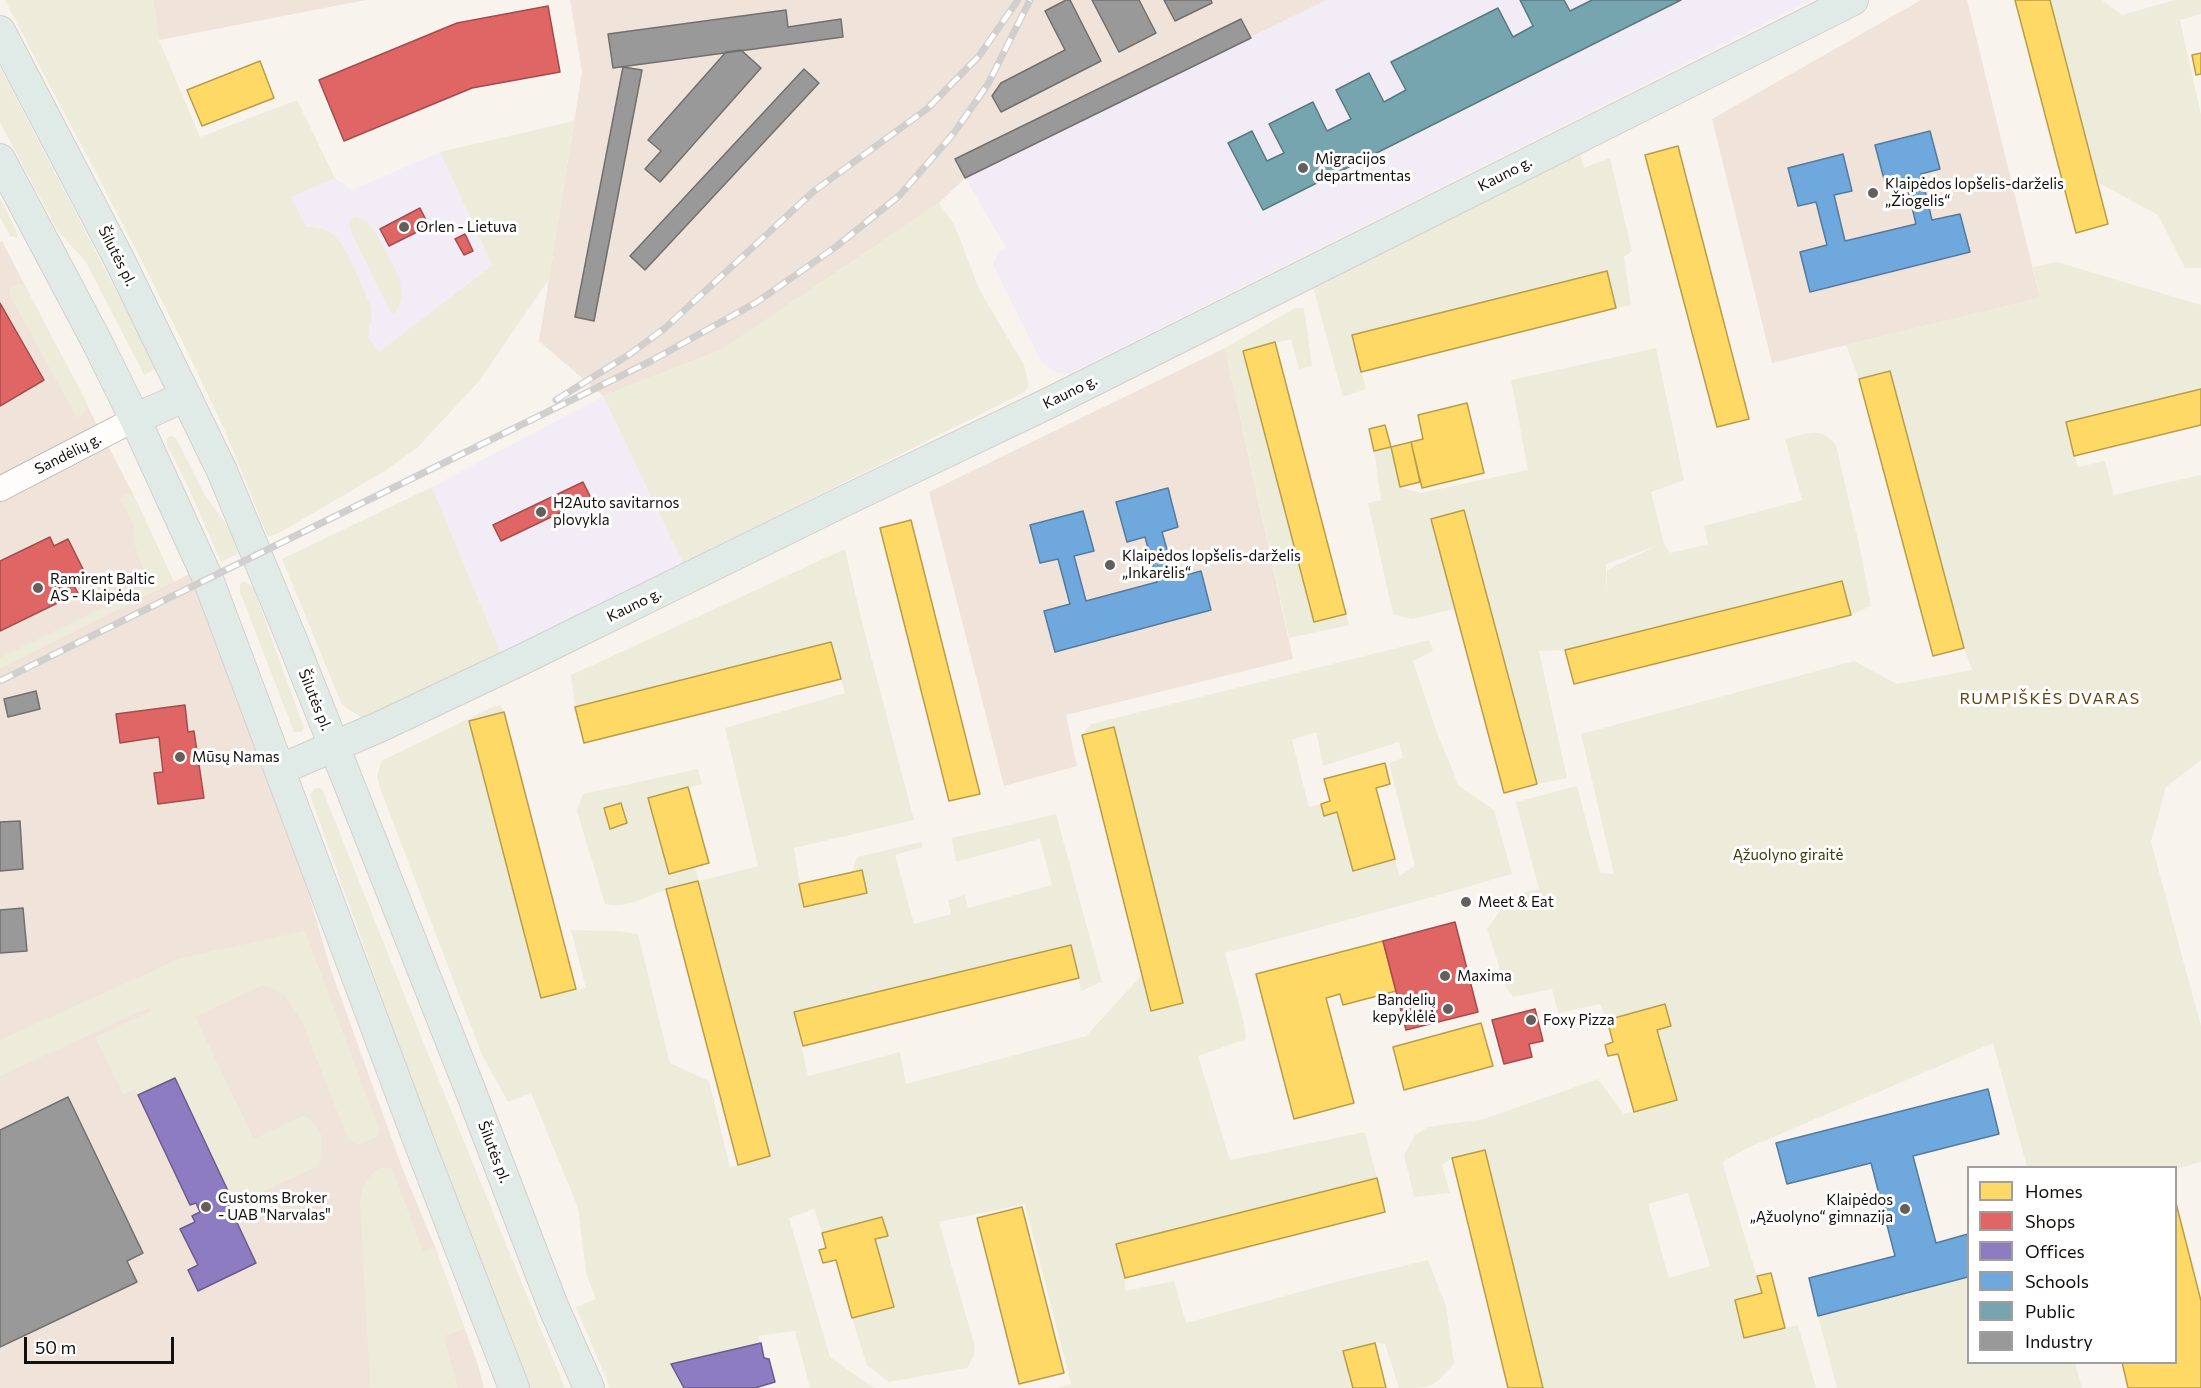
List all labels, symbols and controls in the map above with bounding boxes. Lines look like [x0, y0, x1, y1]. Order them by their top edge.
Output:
place label: Migracijos departmentas [1315, 150, 1411, 185]
street label: Kauno g. [1475, 153, 1535, 195]
marker: Migracijos departmentas [1296, 161, 1310, 175]
place label: Klaipėdos lopšelis-darželis „Žiogelis“ [1885, 175, 2064, 210]
marker: Klaipėdos lopšelis-darželis „Žiogelis“ [1866, 186, 1880, 200]
place label: Orlen - Lietuva [416, 218, 517, 236]
marker: Orlen - Lietuva [397, 220, 411, 234]
street label: Šilutės pl. [94, 223, 140, 289]
street label: Kauno g. [1040, 371, 1100, 413]
street label: Sandėlių g. [32, 430, 104, 478]
place label: H2Auto savitarnos plovykla [553, 494, 679, 529]
marker: H2Auto savitarnos plovykla [534, 505, 548, 519]
place label: Klaipėdos lopšelis-darželis „Inkarėlis“ [1122, 547, 1301, 582]
marker: Klaipėdos lopšelis-darželis „Inkarėlis“ [1103, 558, 1117, 572]
place label: Ramirent Baltic AS - Klaipėda [50, 570, 155, 605]
marker: Ramirent Baltic AS - Klaipėda [31, 581, 45, 595]
street label: Kauno g. [604, 584, 664, 626]
street label: Šilutės pl. [295, 667, 335, 733]
district label: RUMPIŠKĖS DVARAS [1959, 689, 2141, 709]
place label: Mūsų Namas [192, 748, 280, 766]
marker: Mūsų Namas [173, 750, 187, 764]
park label: Ąžuolyno giraitė [1733, 846, 1843, 864]
place label: Meet & Eat [1478, 893, 1554, 911]
marker: Meet & Eat [1459, 895, 1473, 909]
place label: Maxima [1457, 967, 1512, 985]
marker: Maxima [1438, 969, 1452, 983]
place label: Bandelių kepyklėlė [1372, 991, 1436, 1026]
marker: Bandelių kepyklėlė [1441, 1002, 1455, 1016]
place label: Foxy Pizza [1543, 1011, 1615, 1029]
marker: Foxy Pizza [1524, 1013, 1538, 1027]
street label: Šilutės pl. [474, 1119, 514, 1185]
legend [1967, 1166, 2177, 1364]
text: Homes [2025, 1180, 2083, 1202]
place label: Customs Broker - UAB "Narvalas" [218, 1189, 331, 1224]
place label: Klaipėdos „Ąžuolyno“ gimnazija [1750, 1191, 1893, 1226]
marker: Customs Broker - UAB "Narvalas" [199, 1200, 213, 1214]
marker: Klaipėdos „Ąžuolyno“ gimnazija [1898, 1202, 1912, 1216]
text: Shops [2025, 1210, 2075, 1232]
text: Offices [2025, 1240, 2085, 1262]
text: Schools [2025, 1270, 2089, 1292]
text: Public [2025, 1300, 2075, 1322]
scale bar [27, 1325, 177, 1363]
text: Industry [2025, 1330, 2093, 1352]
text: 50 m [35, 1336, 76, 1358]

